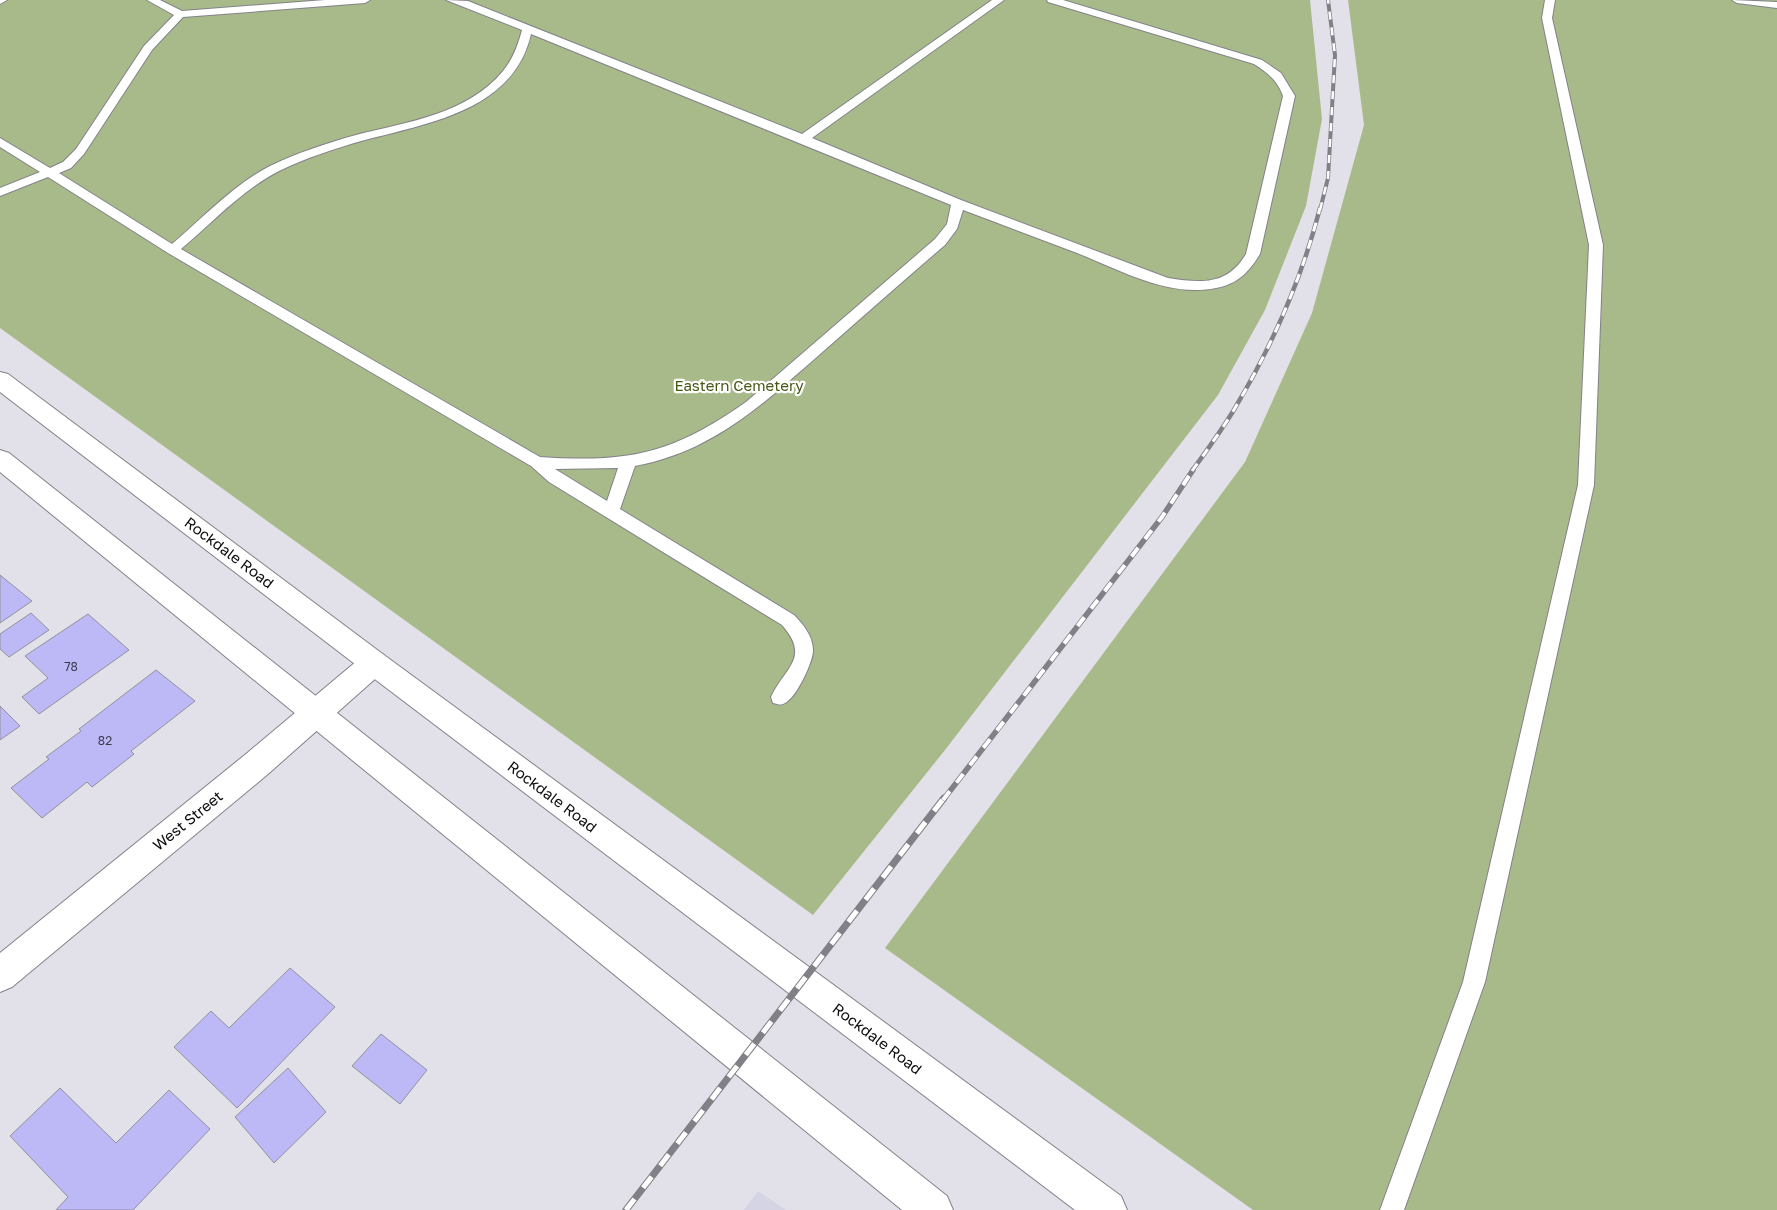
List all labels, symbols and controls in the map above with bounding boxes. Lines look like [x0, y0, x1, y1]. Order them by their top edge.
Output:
park label: Eastern Cemetery [674, 376, 804, 394]
street label: Rockdale Road [181, 513, 278, 592]
house number: 78 [64, 659, 78, 674]
house number: 82 [98, 733, 112, 748]
street label: Rockdale Road [504, 757, 601, 836]
street label: West Street [149, 787, 226, 854]
street label: Rockdale Road [829, 999, 926, 1078]

